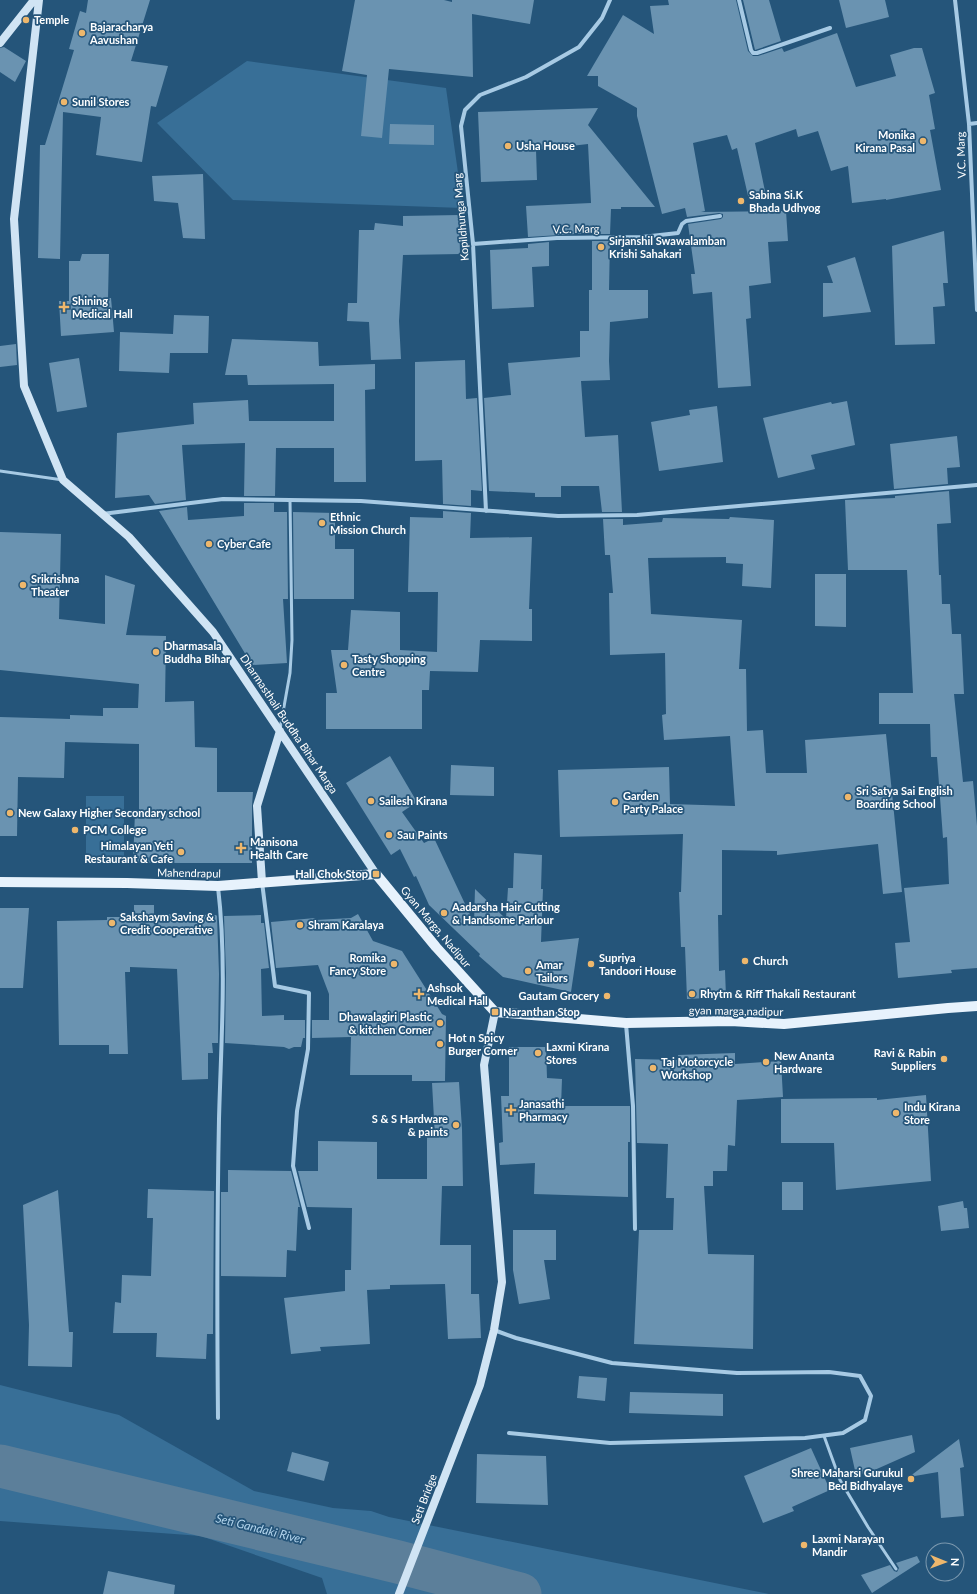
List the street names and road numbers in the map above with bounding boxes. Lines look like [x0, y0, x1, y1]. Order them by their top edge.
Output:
street label: V.C. Marg [953, 131, 968, 179]
street label: Kopildhunga Marg [450, 172, 471, 262]
street label: V.C. Marg [552, 222, 600, 235]
street label: Dharmasthali Buddha Bihar Marga [238, 652, 341, 796]
street label: Mahendrapul [157, 865, 221, 880]
street label: Gyan Marga, Nadipur [398, 883, 474, 970]
street label: gyan marga,nadipur [689, 1003, 783, 1018]
street label: Seti Bridge [408, 1472, 439, 1526]

